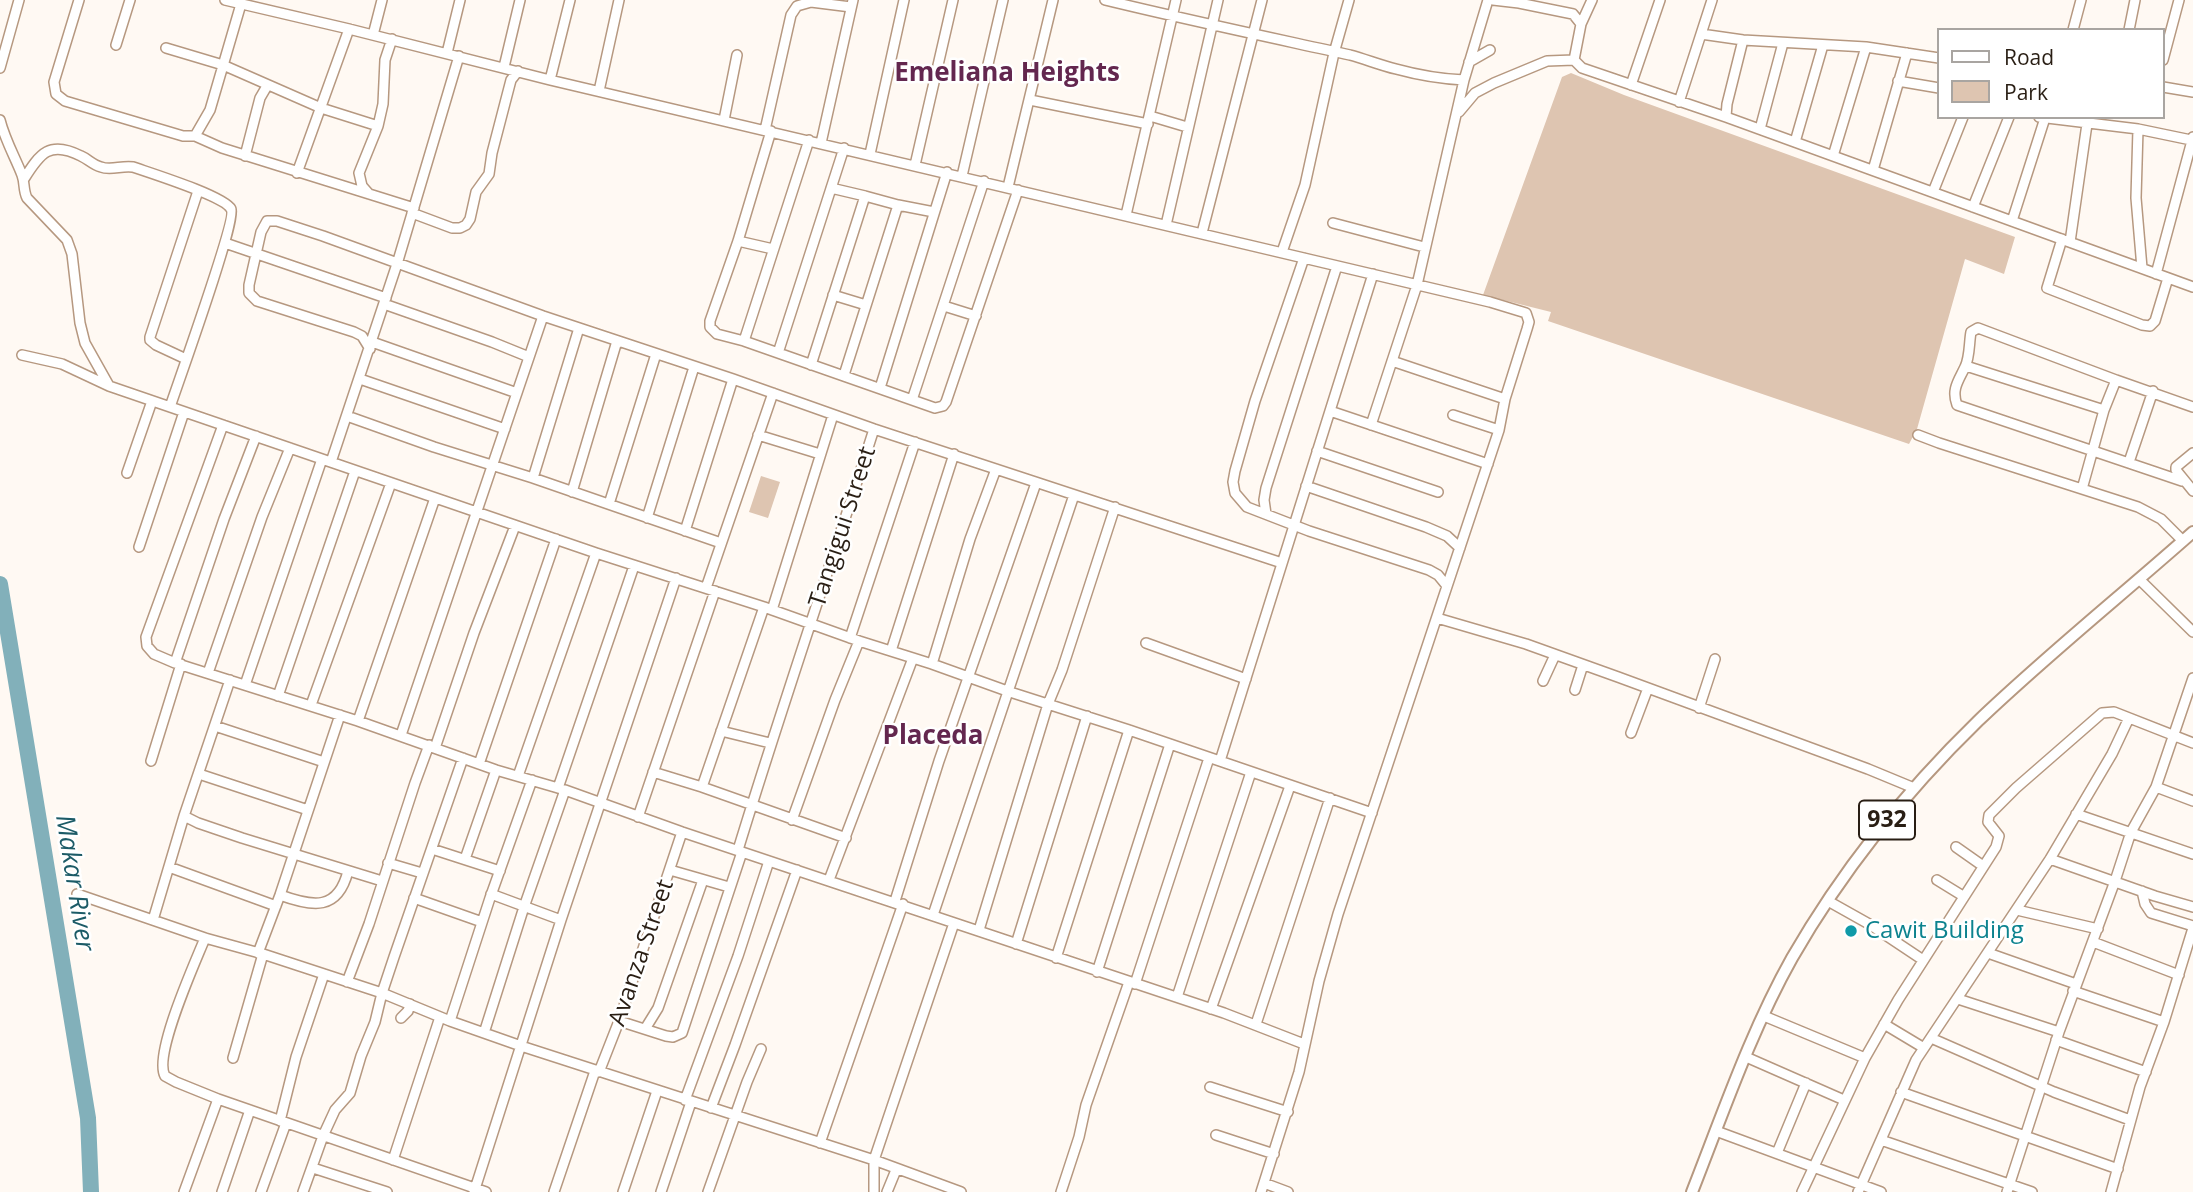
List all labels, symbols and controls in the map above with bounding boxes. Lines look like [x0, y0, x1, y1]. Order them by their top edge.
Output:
legend [1938, 28, 2165, 119]
text: Road [2004, 43, 2054, 71]
district label: Emeliana Heights [894, 58, 1120, 90]
text: Park [2004, 78, 2048, 106]
street label: Tangigui Street [803, 443, 883, 611]
district label: Placeda [883, 721, 983, 753]
road number: 932 [1859, 800, 1915, 840]
water label: Makar River [48, 813, 100, 953]
street label: Avanza Street [603, 876, 681, 1030]
place label: Cawit Building [1865, 917, 2024, 945]
marker: Cawit Building [1843, 923, 1859, 939]

